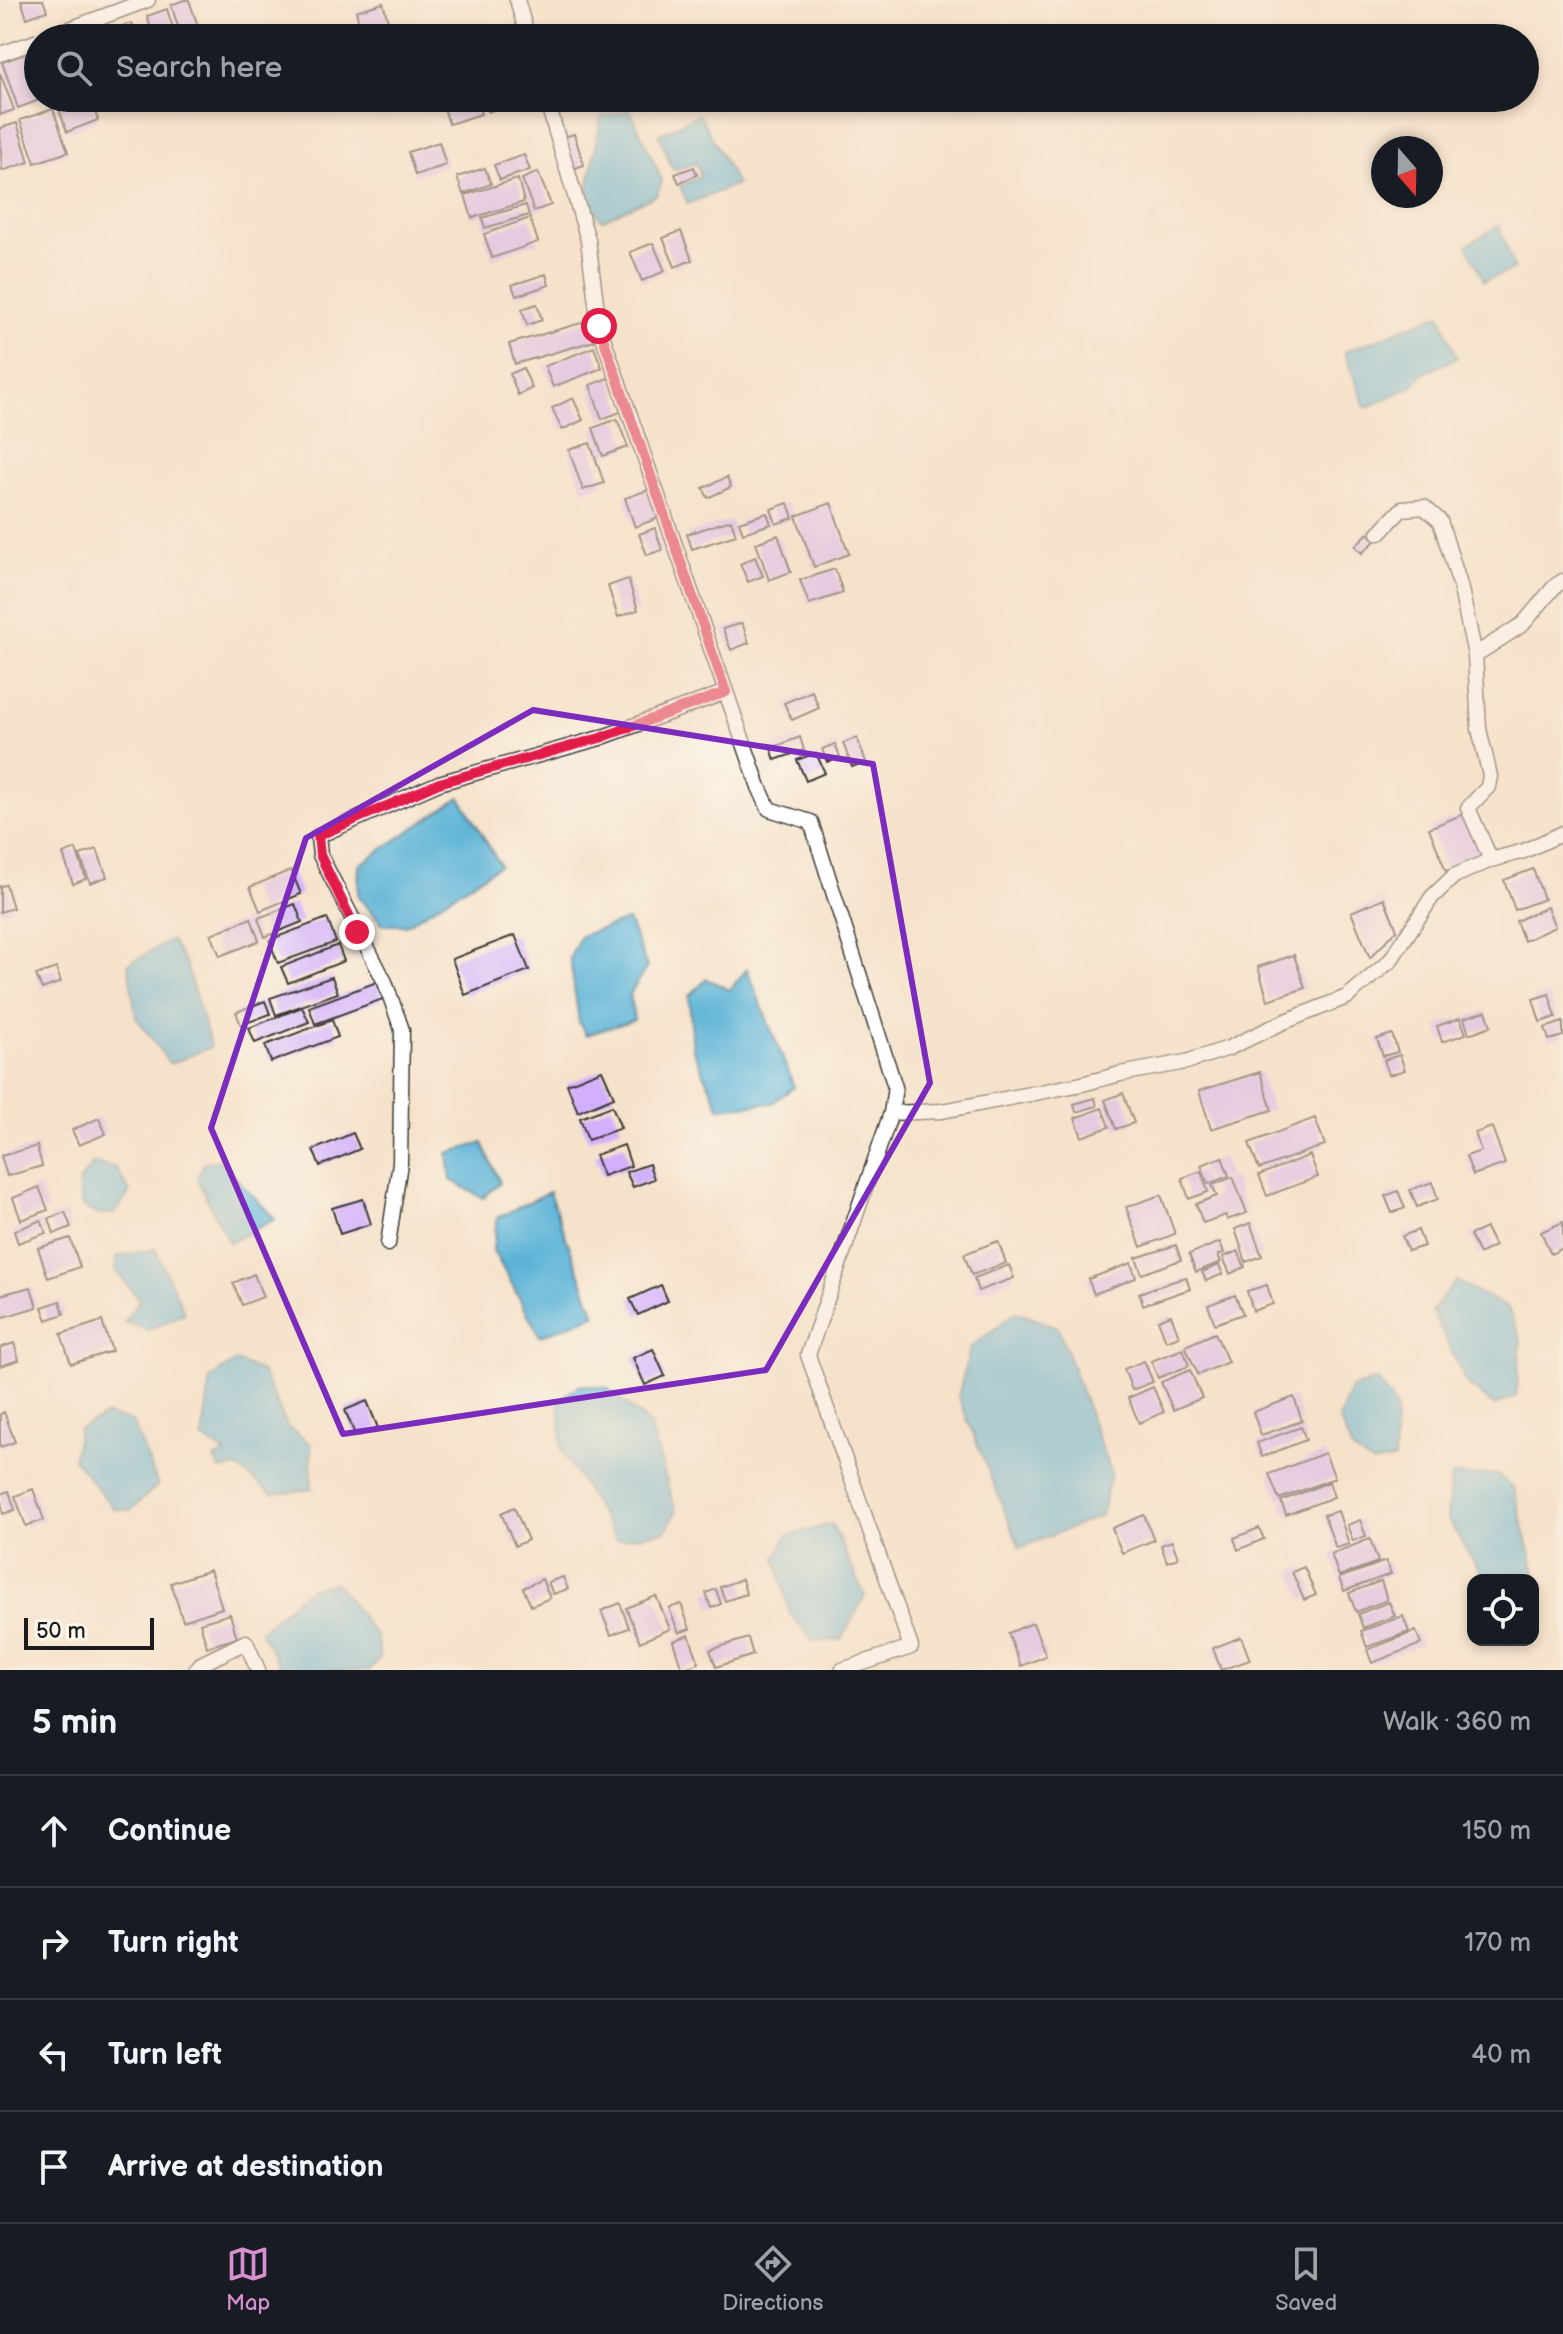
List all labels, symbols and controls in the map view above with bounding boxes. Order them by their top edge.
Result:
search box [24,24,1539,112]
icon: search [52,46,96,90]
text: Search here [116,50,282,86]
north arrow [1371,136,1443,208]
route start [581,308,617,344]
route end [339,914,375,950]
map controls [1467,1574,1539,1646]
button: locate [1467,1574,1539,1646]
scale bar [24,1614,154,1650]
text: 50 m [36,1618,86,1645]
text: 5 min [32,1702,117,1743]
text: Walk · 360 m [1383,1707,1531,1738]
icon: ahead [32,1809,76,1853]
text: Continue [108,1813,231,1849]
text: 150 m [1462,1816,1531,1847]
icon: right [32,1921,76,1965]
text: Turn right [108,1925,239,1961]
text: 170 m [1464,1928,1531,1959]
icon: left [32,2033,76,2077]
text: Turn left [108,2037,222,2073]
text: 40 m [1471,2040,1531,2071]
icon: arrive [32,2145,76,2189]
text: Arrive at destination [108,2149,384,2185]
tab: Map [226,2242,270,2317]
tab: Directions [722,2242,823,2317]
tab: Saved [1275,2242,1337,2317]

